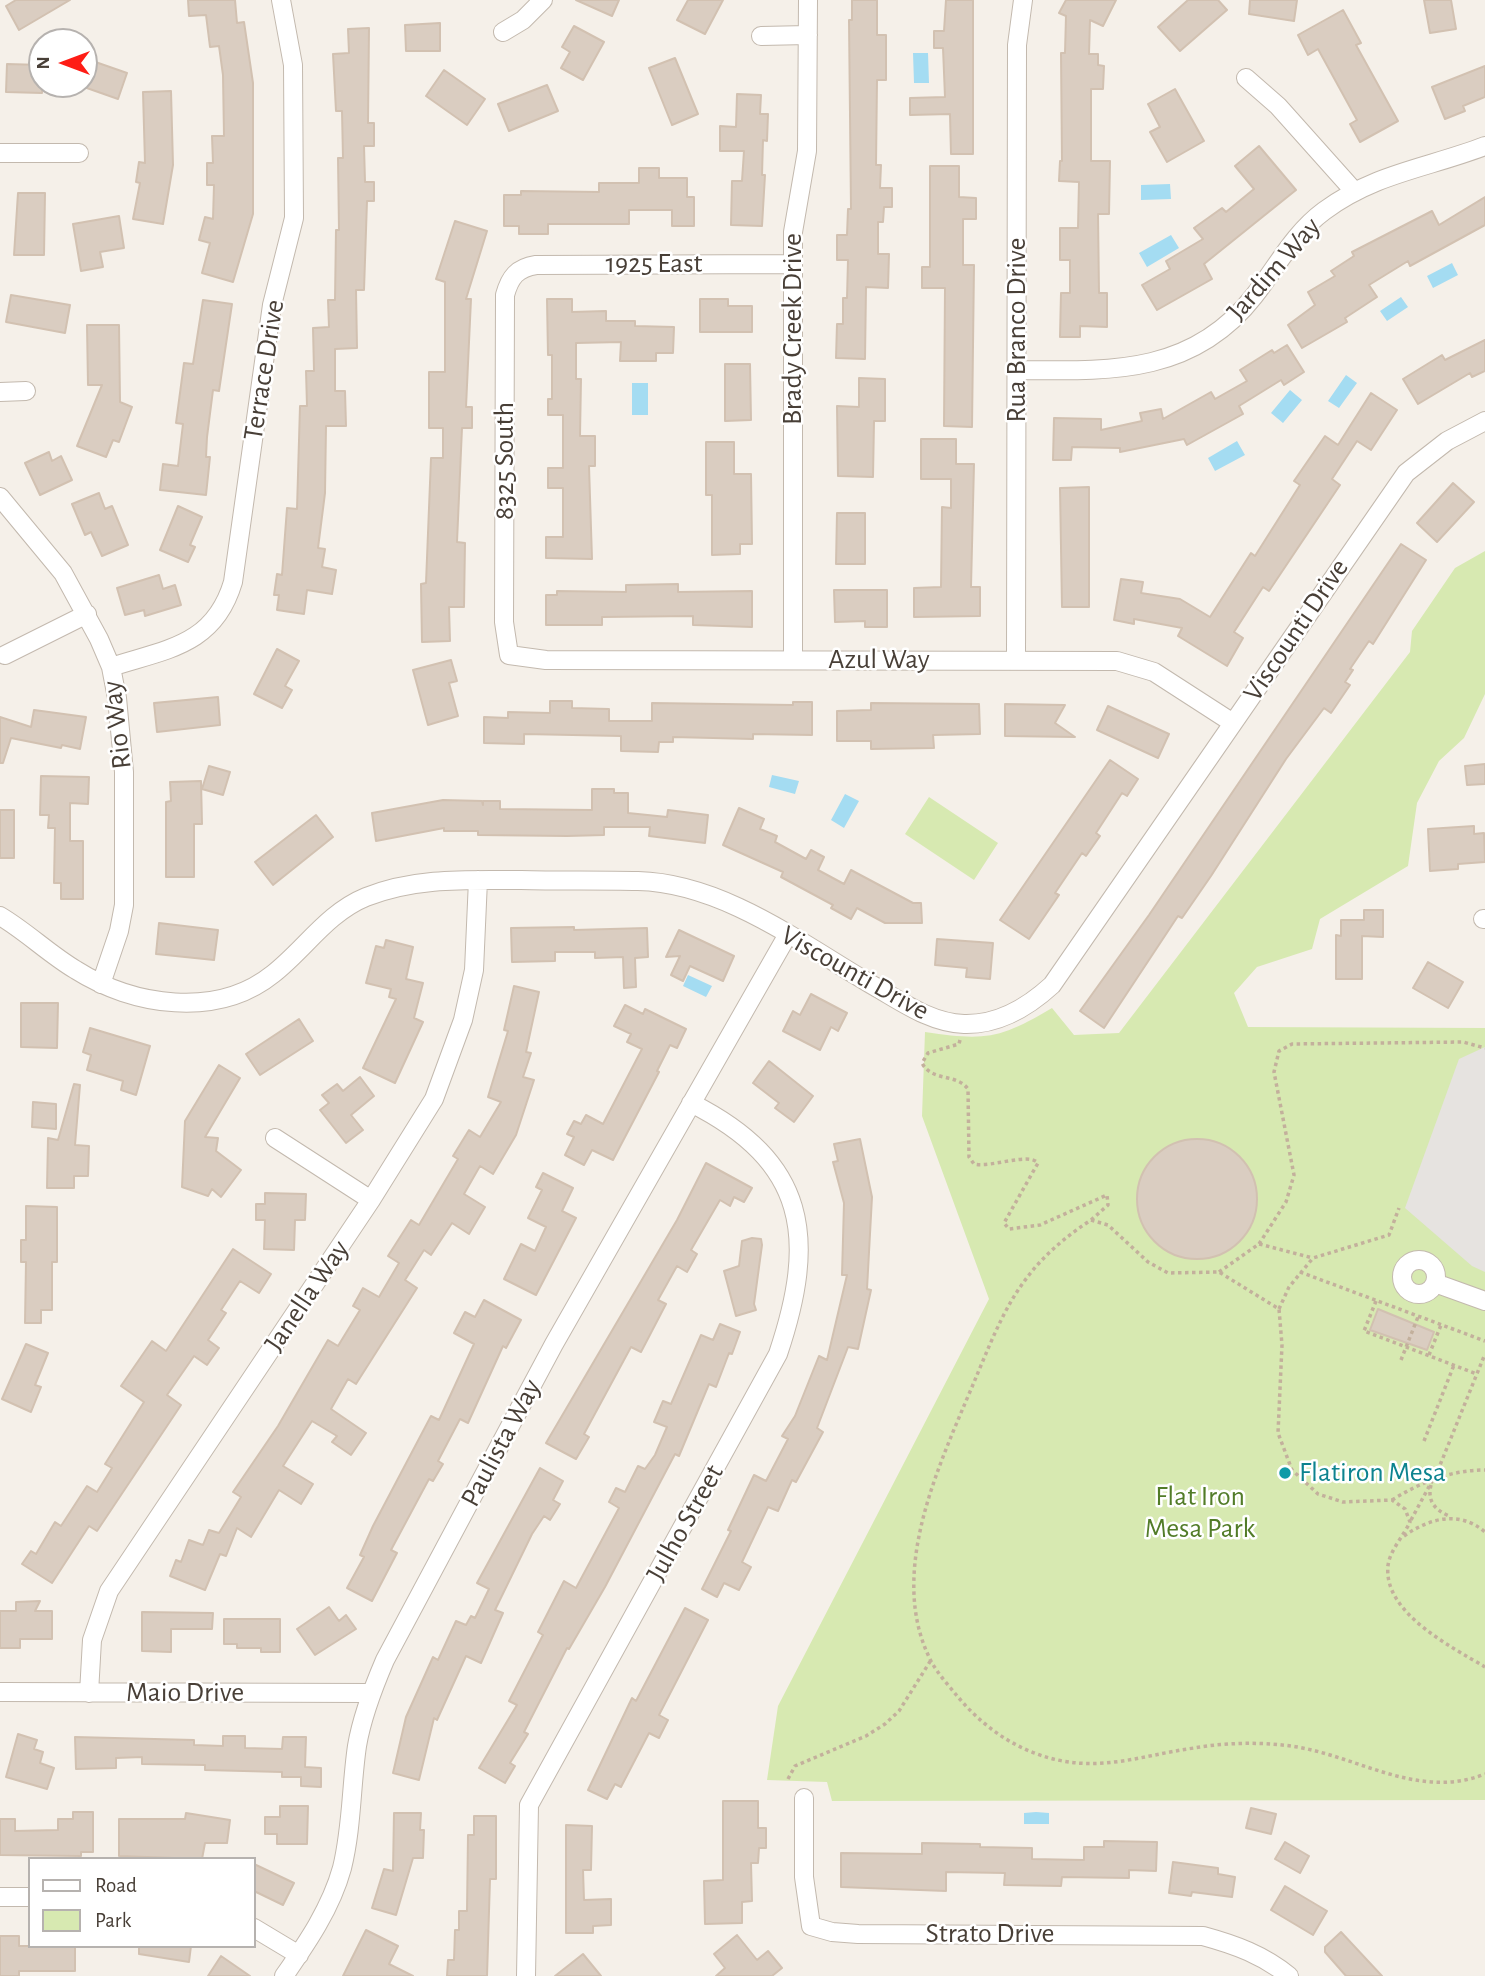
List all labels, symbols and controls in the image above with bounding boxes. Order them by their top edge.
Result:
north arrow [28,28,98,98]
text: N [34,56,53,70]
street label: Jardim Way [1220,210,1328,328]
street label: Brady Creek Drive [776,233,810,425]
street label: Rua Branco Drive [1000,238,1034,422]
street label: 1925 East [605,247,703,281]
street label: Terrace Drive [236,297,292,443]
street label: 8325 South [488,402,522,520]
street label: Viscounti Drive [1236,552,1356,708]
street label: Azul Way [828,643,930,677]
street label: Rio Way [95,679,139,771]
street label: Viscounti Drive [775,918,935,1028]
street label: Janella Way [257,1234,357,1358]
street label: Paulista Way [453,1373,549,1513]
place label: Flatiron Mesa [1299,1456,1446,1490]
street label: Julho Street [639,1459,731,1587]
marker: Flatiron Mesa [1277,1465,1293,1481]
park label: Flat Iron Mesa Park [1145,1480,1255,1546]
street label: Maio Drive [126,1676,244,1710]
legend [28,1857,256,1948]
text: Road [95,1875,137,1896]
text: Park [95,1910,131,1931]
street label: Strato Drive [926,1917,1054,1951]

